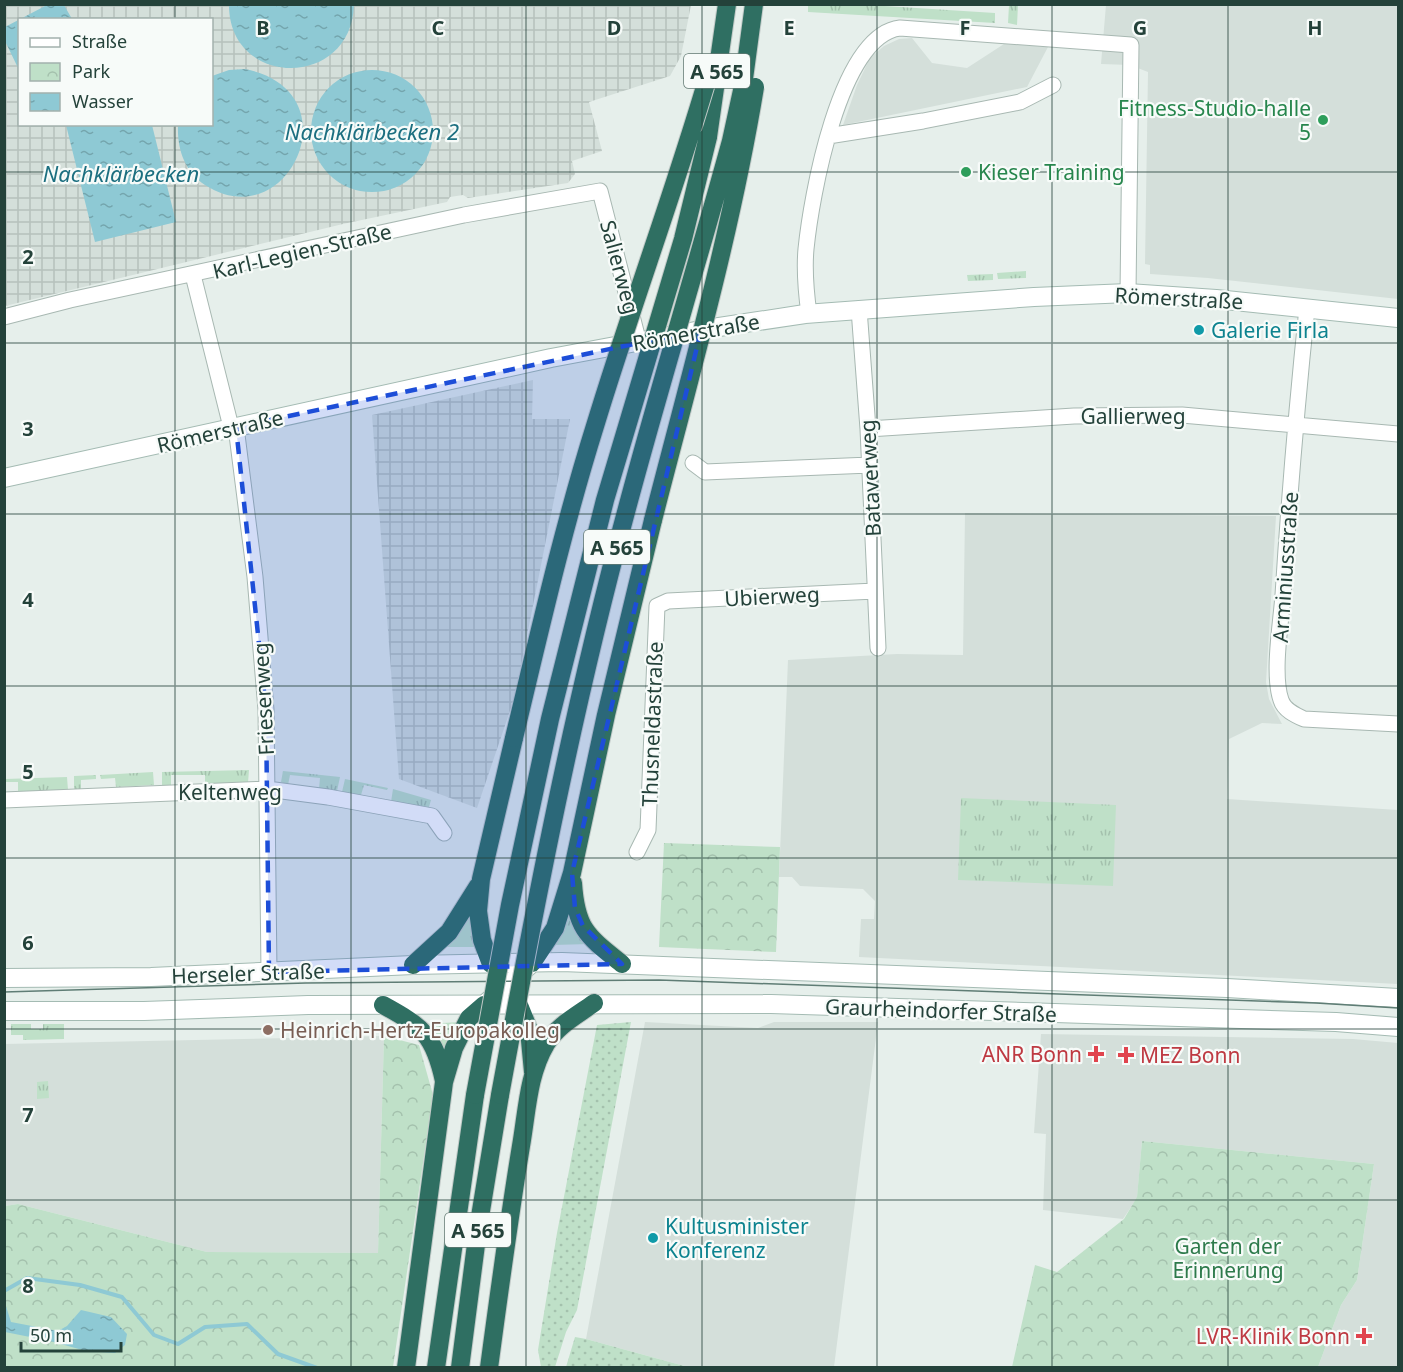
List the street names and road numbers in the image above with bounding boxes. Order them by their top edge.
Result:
road number: A 565 [684,54,750,88]
street label: Karl-Legien-Straße [210,217,394,285]
street label: Salierweg [594,217,646,317]
street label: Römerstraße [1114,281,1244,315]
street label: Römerstraße [630,307,762,357]
street label: Gallierweg [1080,402,1186,430]
street label: Römerstraße [154,403,286,459]
street label: Bataverweg [853,419,887,537]
street label: Arminiusstraße [1266,491,1304,643]
road number: A 565 [584,530,650,564]
street label: Ubierweg [724,580,820,612]
street label: Thusneldastraße [635,641,669,807]
street label: Friesenweg [246,642,280,756]
street label: Keltenweg [178,778,282,806]
street label: Herseler Straße [171,956,325,990]
street label: Graurheindorfer Straße [825,992,1057,1028]
road number: A 565 [445,1213,511,1247]

